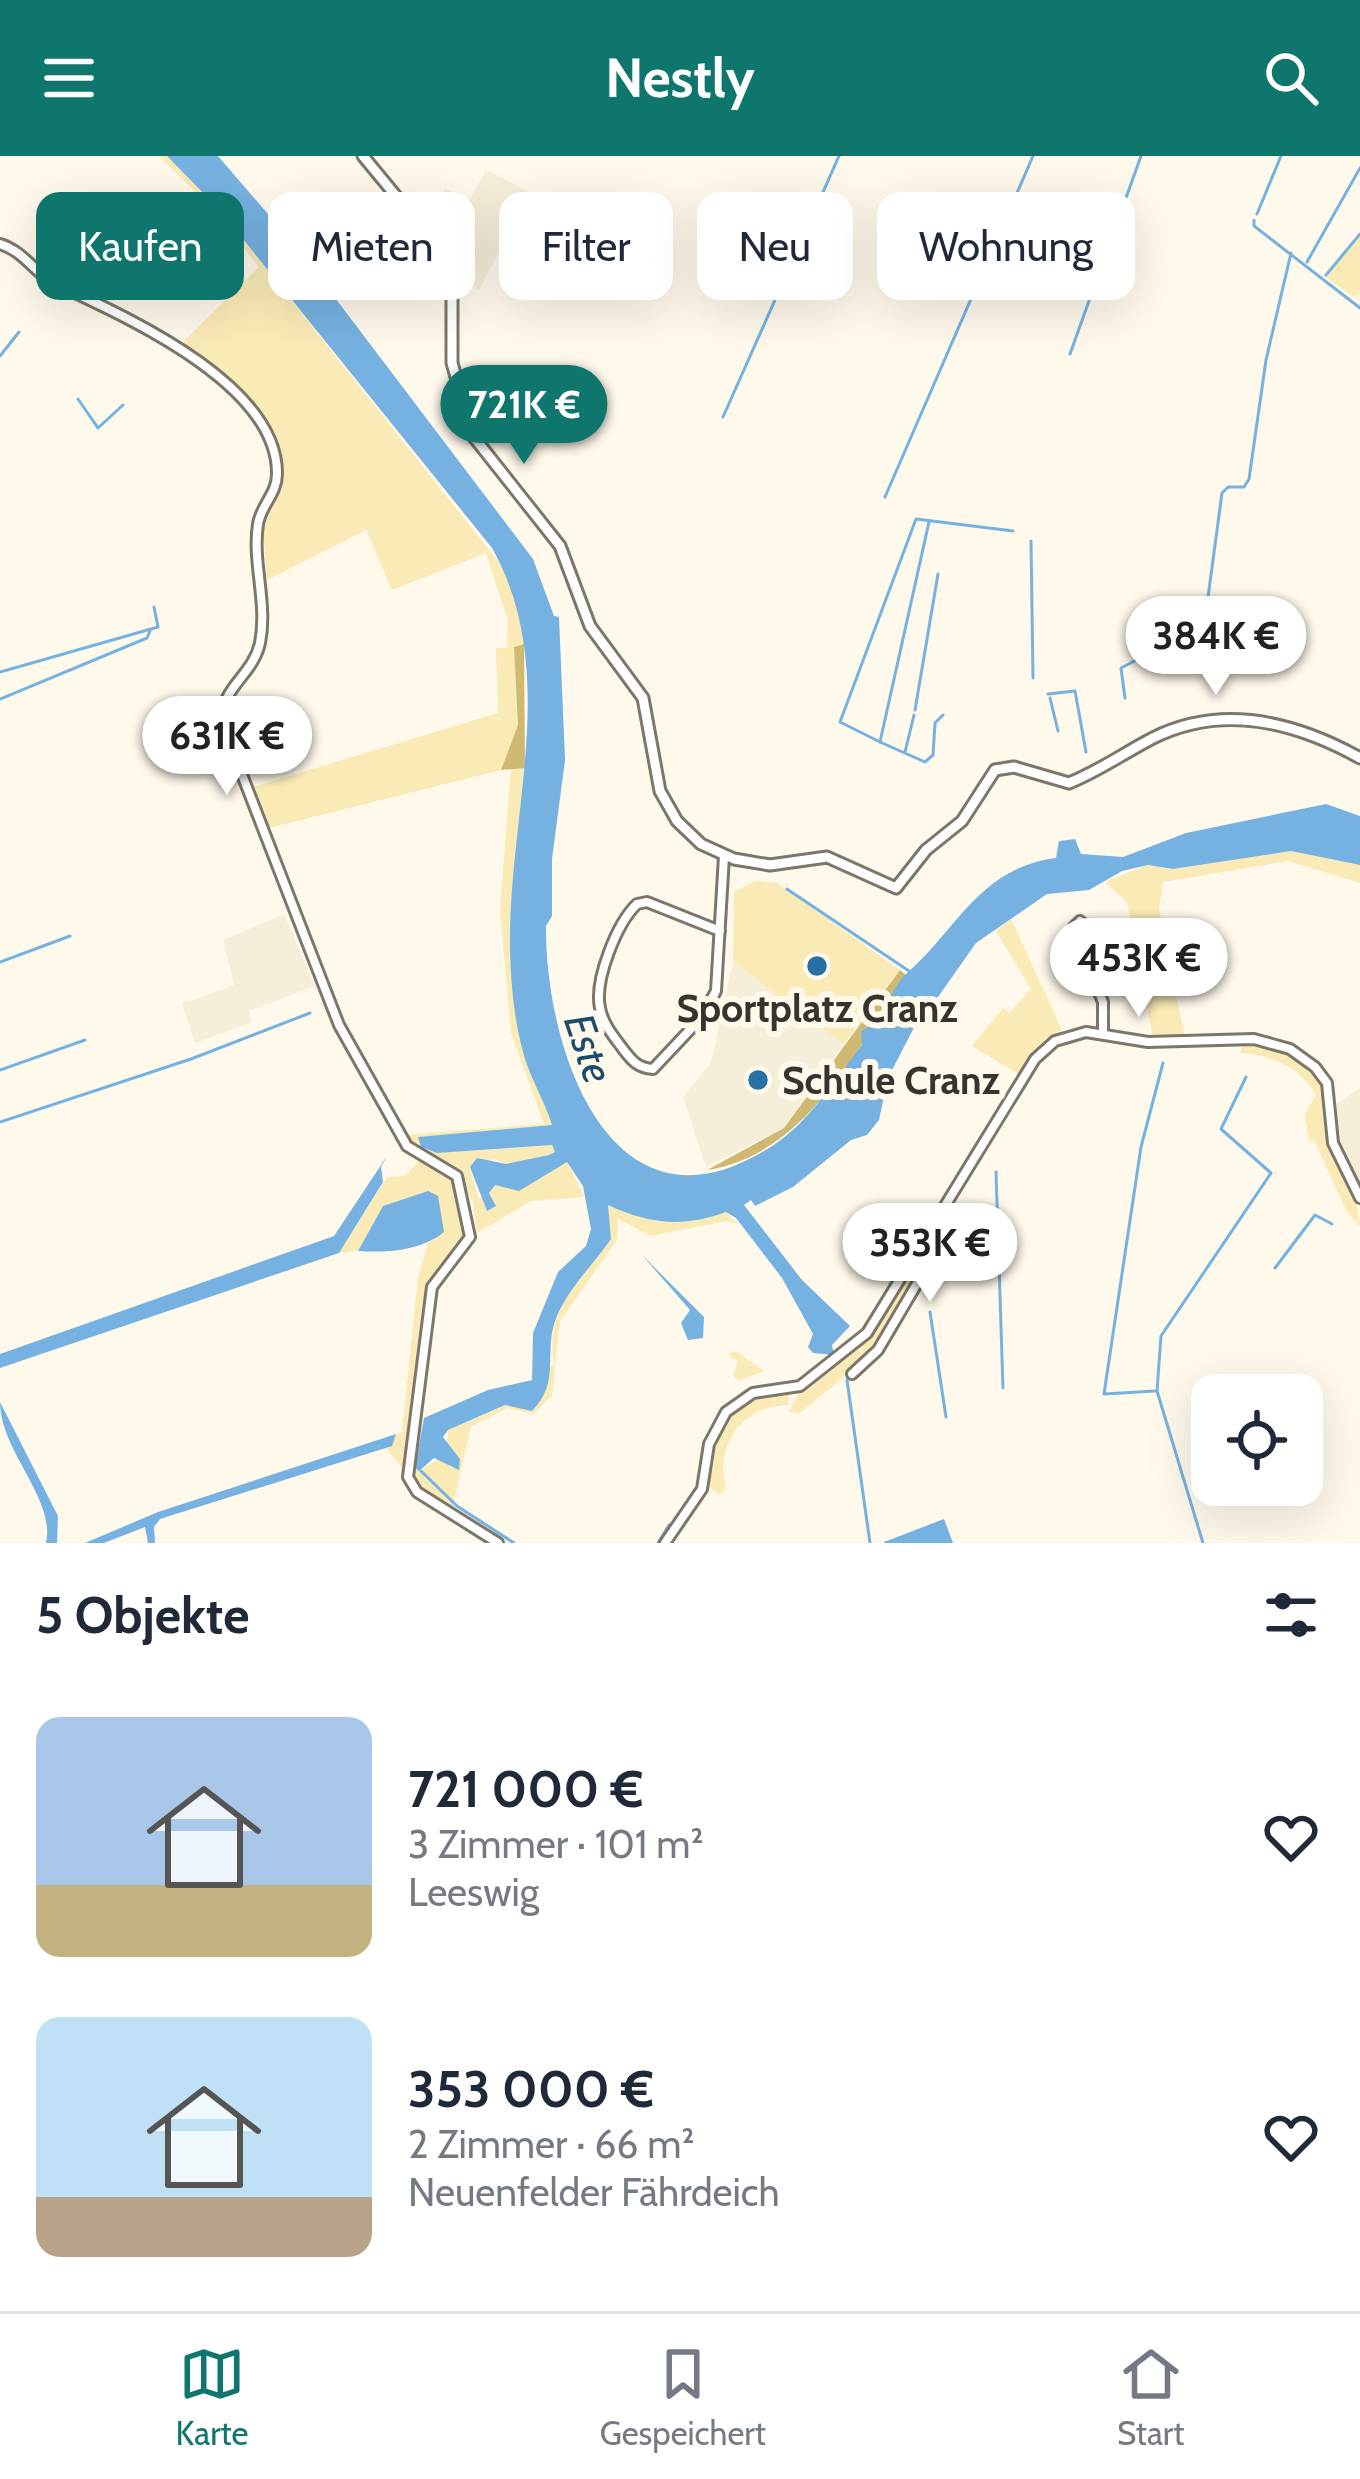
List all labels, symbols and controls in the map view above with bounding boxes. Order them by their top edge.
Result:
icon: menu [36,45,102,111]
text: Nestly [605,45,755,111]
icon: search [1258,45,1324,111]
chip: Kaufen [36,192,244,300]
chip: Mieten [268,192,475,300]
chip: Filter [499,192,673,300]
chip: Neu [697,192,853,300]
chip: Wohnung [877,192,1135,300]
pin: 721K € [426,365,622,467]
text: 721K € [467,380,581,428]
pin: 384K € [1118,596,1314,698]
text: 384K € [1152,611,1280,659]
pin: 631K € [129,696,325,798]
text: 631K € [169,711,285,759]
pin: 453K € [1041,918,1237,1020]
text: 453K € [1077,933,1201,981]
marker: Sportplatz Cranz [804,953,830,979]
place label: Sportplatz Cranz [676,984,958,1032]
water label: Este [553,1006,625,1090]
place label: Schule Cranz [782,1056,1000,1104]
marker: Schule Cranz [745,1067,771,1093]
pin: 353K € [832,1203,1028,1305]
text: 353K € [869,1218,991,1266]
map controls [1191,1374,1323,1506]
button: locate [1191,1374,1323,1506]
icon: filters [1258,1582,1324,1648]
text: 5 Objekte [36,1584,249,1646]
text: 721 000 € [408,1758,643,1820]
icon: home [132,1765,276,1909]
icon: heart [1258,1804,1324,1870]
text: 3 Zimmer · 101 m² [408,1820,703,1868]
text: Leeswig [408,1868,539,1916]
text: 353 000 € [408,2058,654,2120]
icon: home [132,2065,276,2209]
icon: heart [1258,2104,1324,2170]
text: 2 Zimmer · 66 m² [408,2120,694,2168]
text: Neuenfelder Fährdeich [408,2168,780,2216]
tab: Karte [176,2341,248,2453]
tab: Gespeichert [600,2341,766,2453]
tab: Start [1117,2341,1184,2453]

